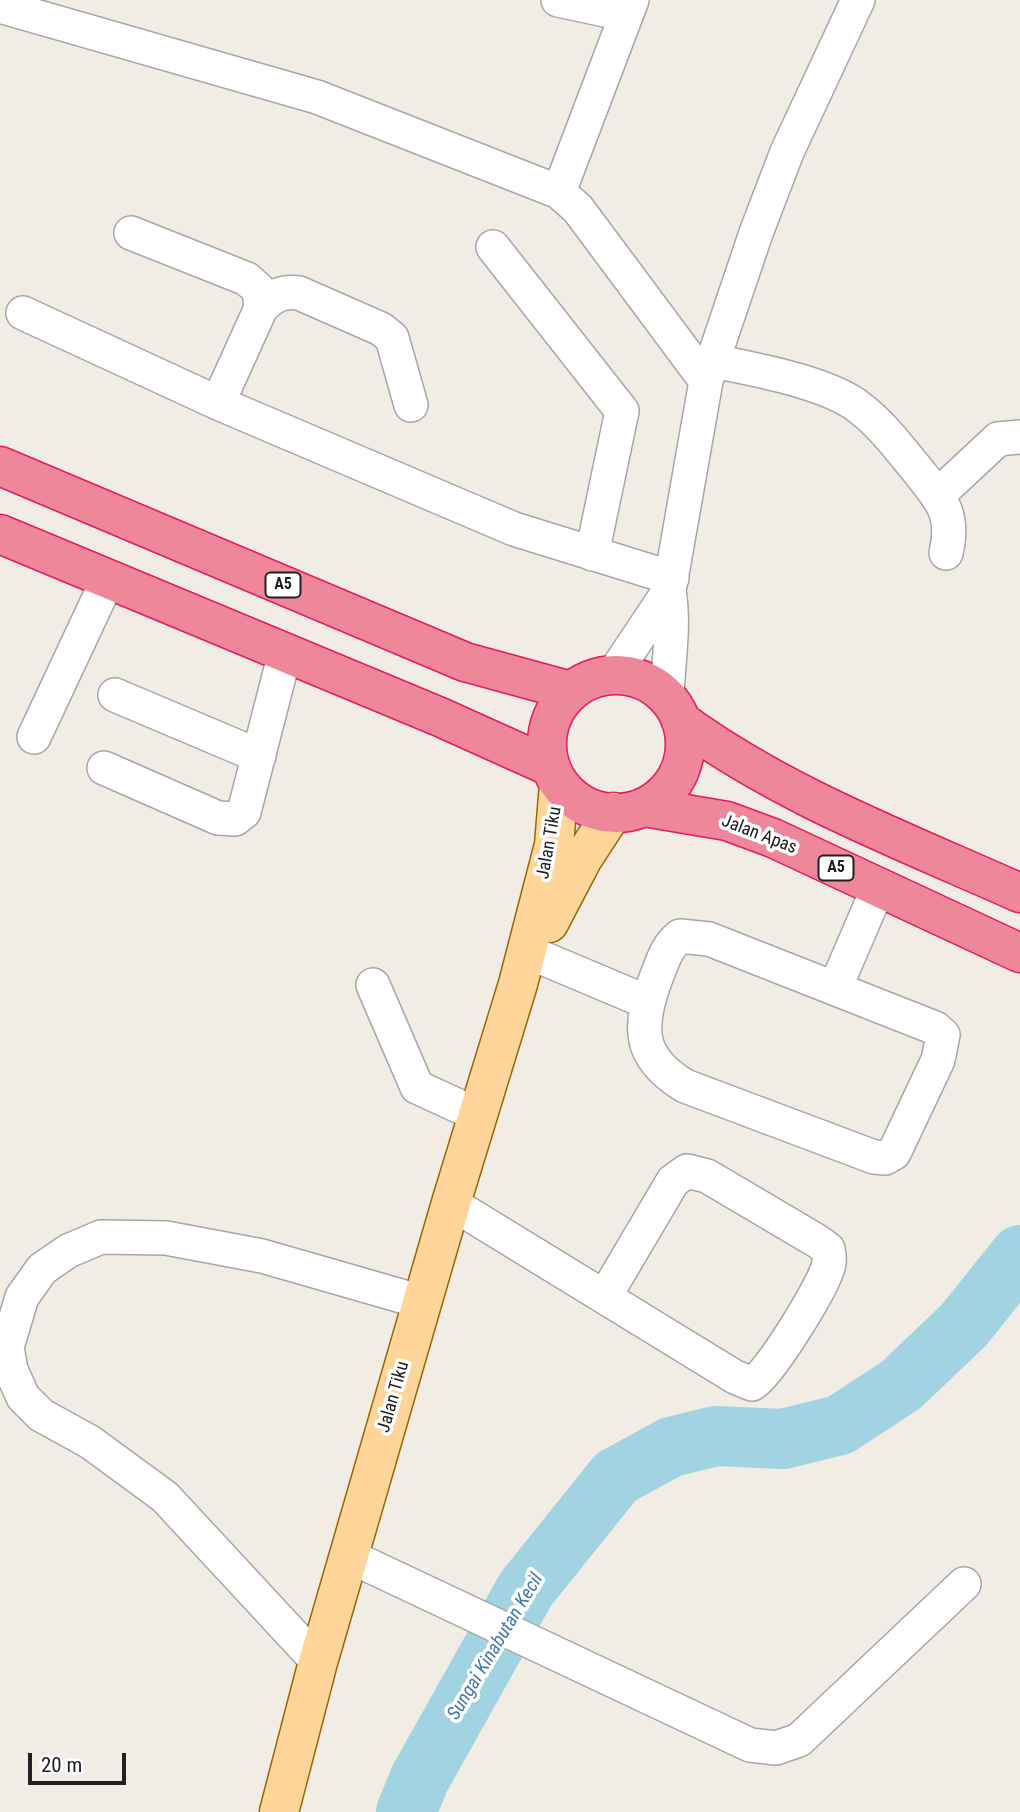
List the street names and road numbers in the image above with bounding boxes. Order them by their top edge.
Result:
road number: A5 [266,572,300,598]
street label: Jalan Tiku [533,805,567,881]
street label: Jalan Apas [718,811,800,859]
road number: A5 [818,856,854,880]
street label: Jalan Tiku [374,1359,414,1435]

